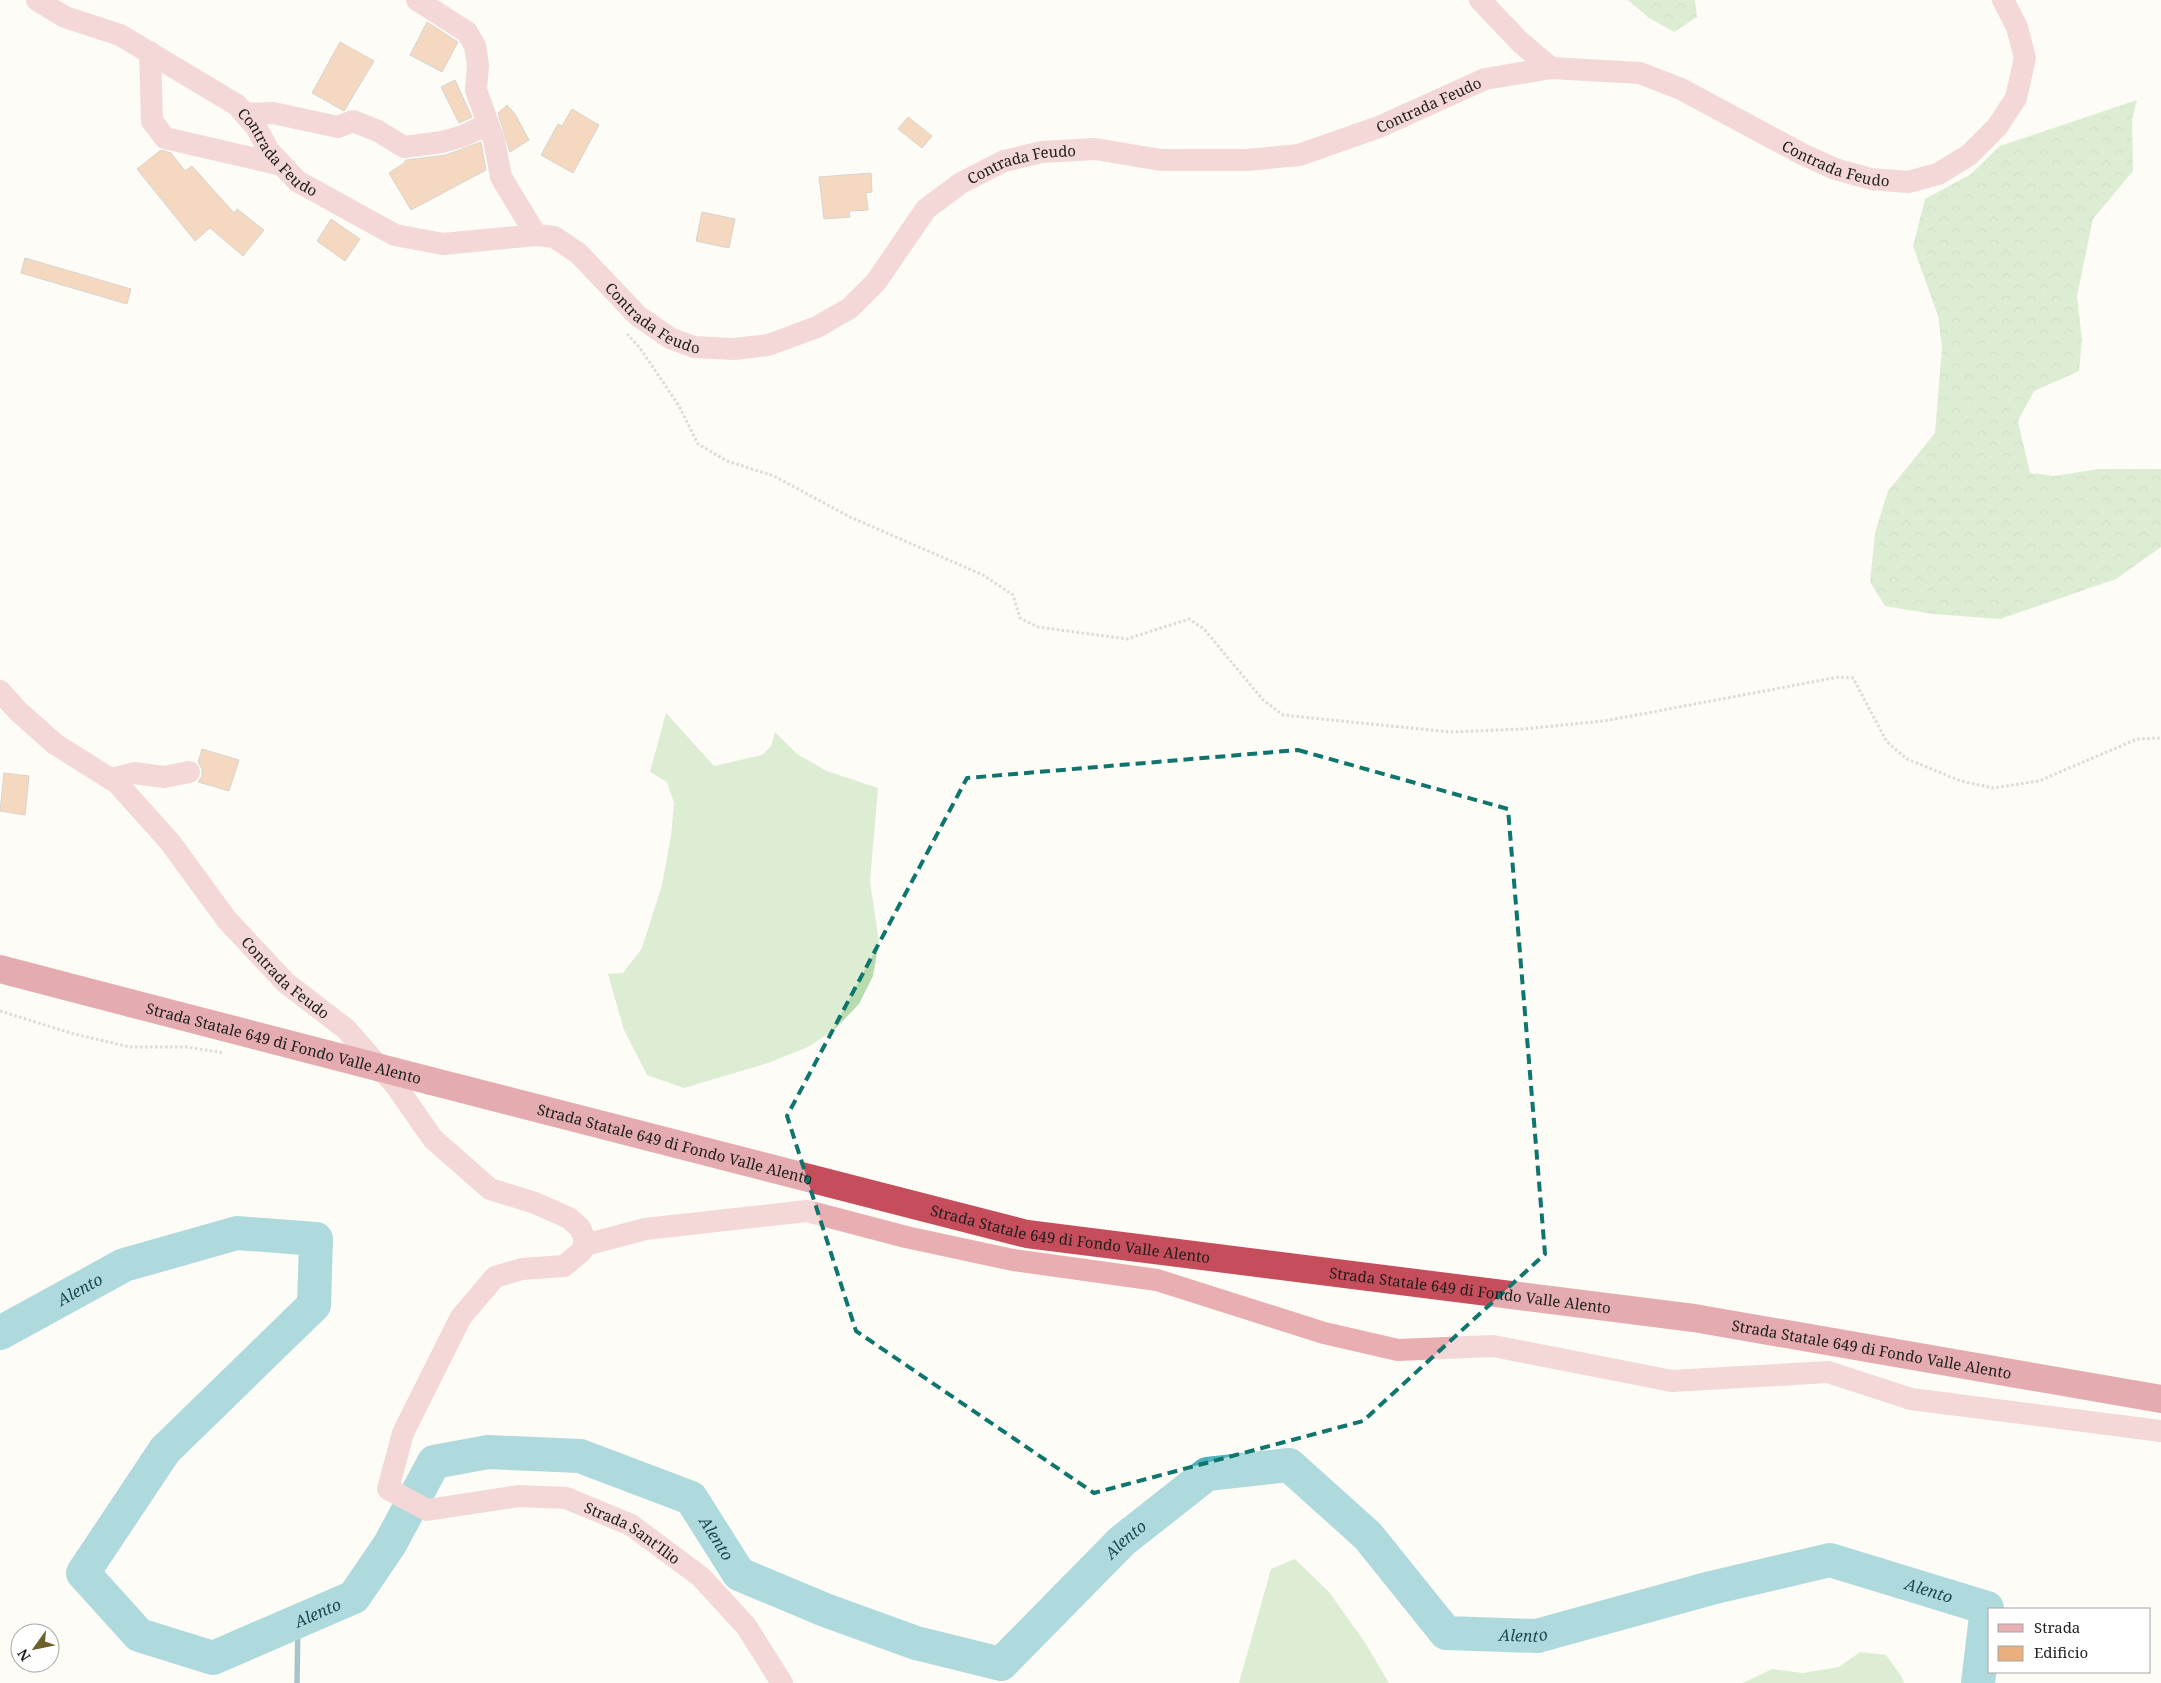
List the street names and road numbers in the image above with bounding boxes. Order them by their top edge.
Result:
street label: Contrada Feudo [1373,72,1484,137]
street label: Contrada Feudo [234,103,321,201]
street label: Contrada Feudo [1779,135,1890,190]
street label: Contrada Feudo [964,140,1076,188]
street label: Contrada Feudo [601,278,700,357]
street label: Contrada Feudo [237,932,334,1023]
street label: Strada Statale 649 di Fondo Valle Alento [144,998,424,1088]
street label: Strada Statale 649 di Fondo Valle Alento [535,1099,815,1189]
street label: Strada Statale 649 di Fondo Valle Alento [928,1200,1211,1267]
street label: Strada Statale 649 di Fondo Valle Alento [1328,1262,1612,1317]
street label: Strada Statale 649 di Fondo Valle Alento [1730,1315,2013,1383]
street label: Strada Sant'Ilio [582,1497,685,1568]

